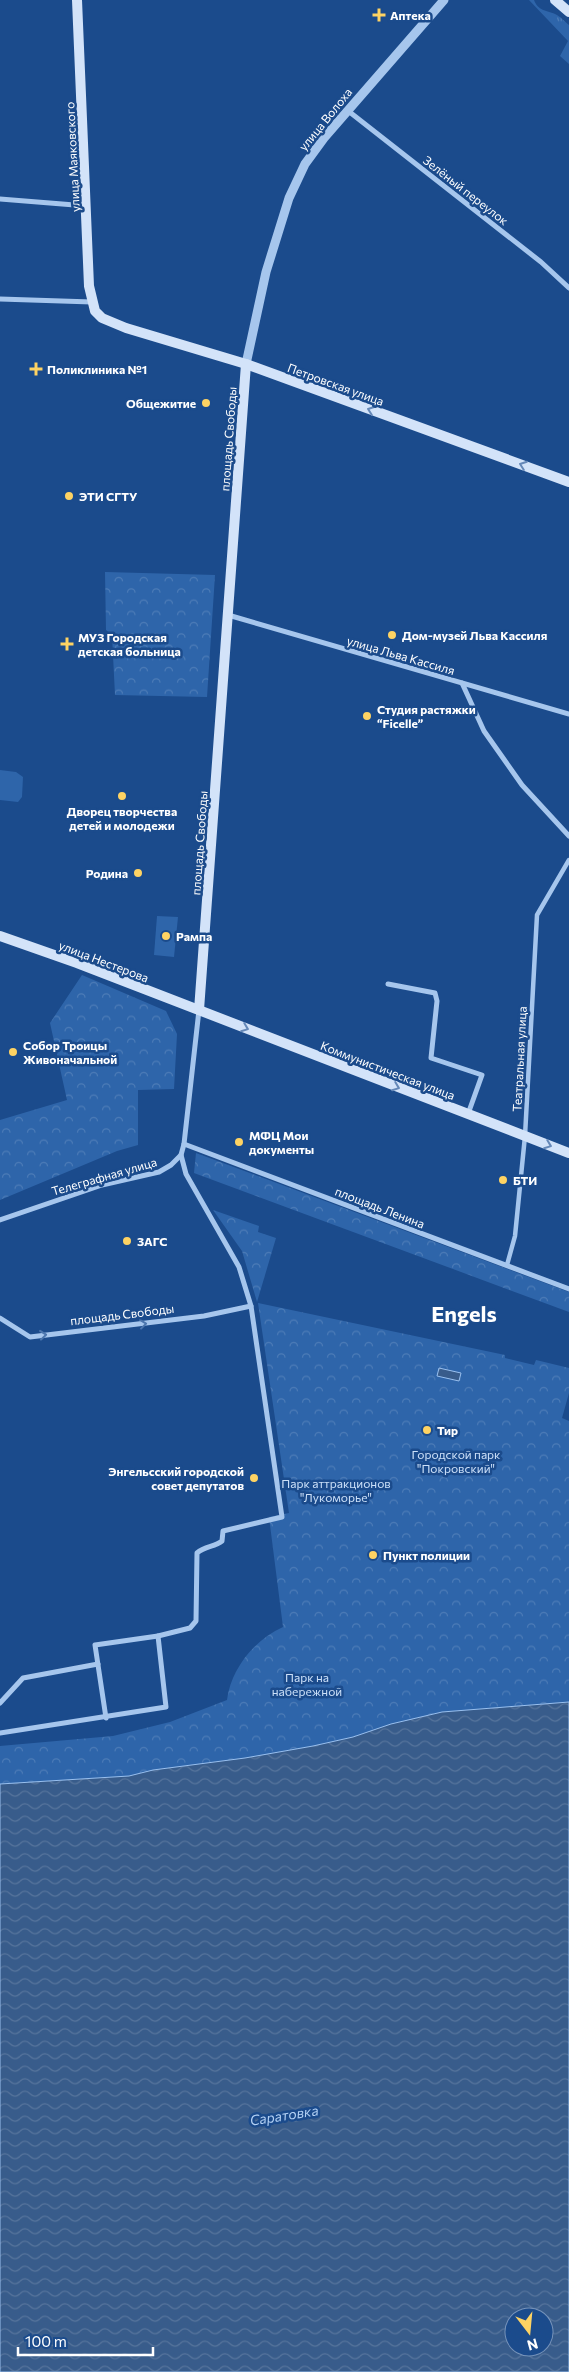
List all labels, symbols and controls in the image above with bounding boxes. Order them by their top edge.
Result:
marker: Аптека [372,8,386,22]
place label: Аптека [390,8,431,22]
street label: улица Волоха [296,85,354,153]
street label: улица Маяковского [62,102,82,212]
street label: Зелёный переулок [421,153,512,228]
street label: Петровская улица [286,360,386,408]
marker: Поликлиника №1 [29,362,43,376]
place label: Поликлиника №1 [47,362,147,376]
street label: площадь Свободы [217,386,239,492]
place label: Общежитие [126,396,196,410]
marker: Общежитие [200,397,212,409]
one-way arrow [367,406,375,416]
one-way arrow [519,461,528,471]
place label: ЭТИ СГТУ [79,489,138,503]
marker: ЭТИ СГТУ [63,490,75,502]
place label: Дом-музей Льва Кассиля [402,628,547,642]
marker: Дом-музей Льва Кассиля [386,629,398,641]
place label: МУЗ Городская детская больница [78,630,181,658]
street label: улица Льва Кассиля [346,633,456,677]
marker: МУЗ Городская детская больница [60,637,74,651]
place label: Студия растяжки “Ficelle” [377,702,476,730]
marker: Студия растяжки “Ficelle” [361,710,373,722]
marker: Дворец творчества детей и молодежи [116,790,128,802]
street label: площадь Свободы [188,790,210,896]
place label: Дворец творчества детей и молодежи [67,804,177,832]
place label: Родина [86,866,128,880]
marker: Родина [132,867,144,879]
place label: Рампа [176,929,212,943]
marker: Рампа [160,930,172,942]
street label: улица Нестерова [57,937,151,985]
street label: Театральная улица [509,1006,529,1112]
one-way arrow [240,1022,248,1032]
place label: Собор Троицы Живоначальной [23,1038,117,1066]
street label: Коммунистическая улица [319,1038,457,1102]
marker: Собор Троицы Живоначальной [7,1046,19,1058]
one-way arrow [391,1080,400,1091]
place label: МФЦ Мои документы [249,1128,314,1156]
marker: МФЦ Мои документы [233,1136,245,1148]
one-way arrow [543,1139,552,1149]
street label: Телеграфная улица [50,1154,158,1198]
place label: БТИ [513,1173,537,1187]
marker: БТИ [497,1174,509,1186]
street label: площадь Ленина [333,1183,427,1231]
place label: ЗАГС [137,1234,168,1248]
marker: ЗАГС [121,1235,133,1247]
district label: Engels [431,1300,497,1327]
street label: площадь Свободы [69,1301,175,1327]
one-way arrow [139,1319,147,1330]
one-way arrow [40,1330,48,1341]
place label: Тир [437,1423,458,1437]
marker: Тир [421,1424,433,1436]
park label: Городской парк "Покровский" [411,1447,501,1475]
place label: Энгельсский городской совет депутатов [108,1464,244,1492]
marker: Энгельсский городской совет депутатов [248,1472,260,1484]
park label: Парк аттракционов "Лукоморье" [281,1476,391,1504]
place label: Пункт полиции [383,1548,470,1562]
marker: Пункт полиции [367,1549,379,1561]
park label: Парк на набережной [272,1670,342,1698]
water label: Саратовка [248,2101,320,2129]
north arrow [504,2307,554,2357]
scale bar [18,2324,152,2356]
text: 100 m [25,2332,67,2350]
text: N [525,2335,540,2355]

